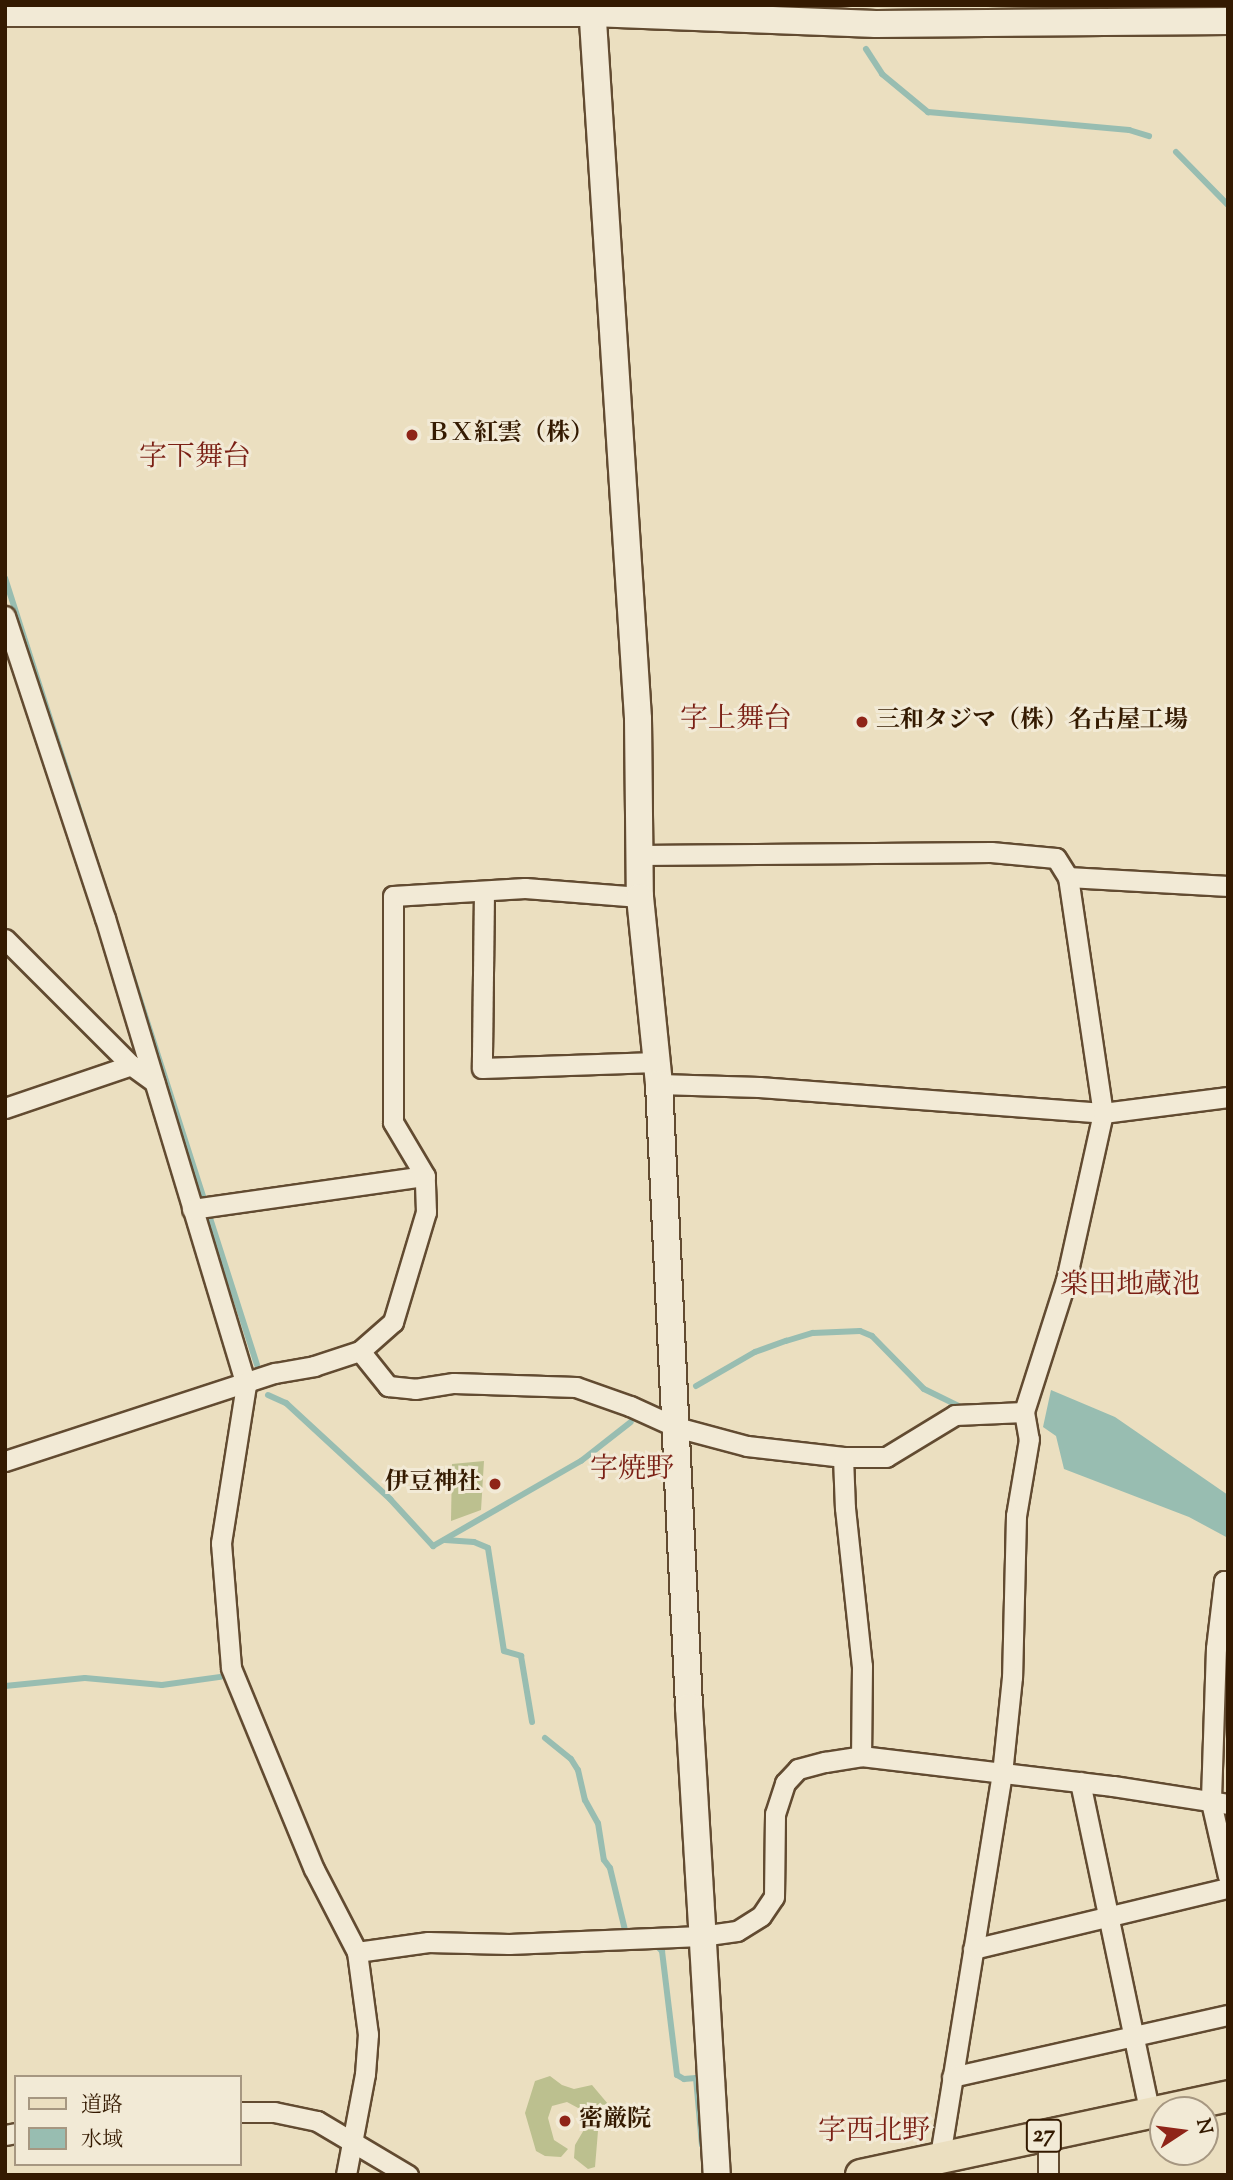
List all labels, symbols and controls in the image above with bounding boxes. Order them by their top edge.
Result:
place label: ＢＸ紅雲（株） [426,421,594,449]
marker: ＢＸ紅雲（株） [404,427,420,443]
district label: 字下舞台 [139,441,251,475]
district label: 字上舞台 [680,703,792,737]
place label: 三和タジマ（株）名古屋工場 [876,708,1188,736]
marker: 三和タジマ（株）名古屋工場 [854,714,870,730]
district label: 楽田地蔵池 [1060,1269,1200,1303]
district label: 字焼野 [590,1453,674,1487]
place label: 伊豆神社 [385,1470,481,1498]
marker: 伊豆神社 [487,1476,503,1492]
legend [14,2075,242,2166]
text: 道路 [81,2091,123,2121]
north arrow [1149,2096,1219,2166]
place label: 密厳院 [579,2107,651,2135]
marker: 密厳院 [557,2113,573,2129]
district label: 字西北野 [818,2115,930,2149]
road number: 27 [1025,2116,1063,2156]
text: N [1188,2116,1218,2137]
text: 水域 [81,2126,123,2156]

